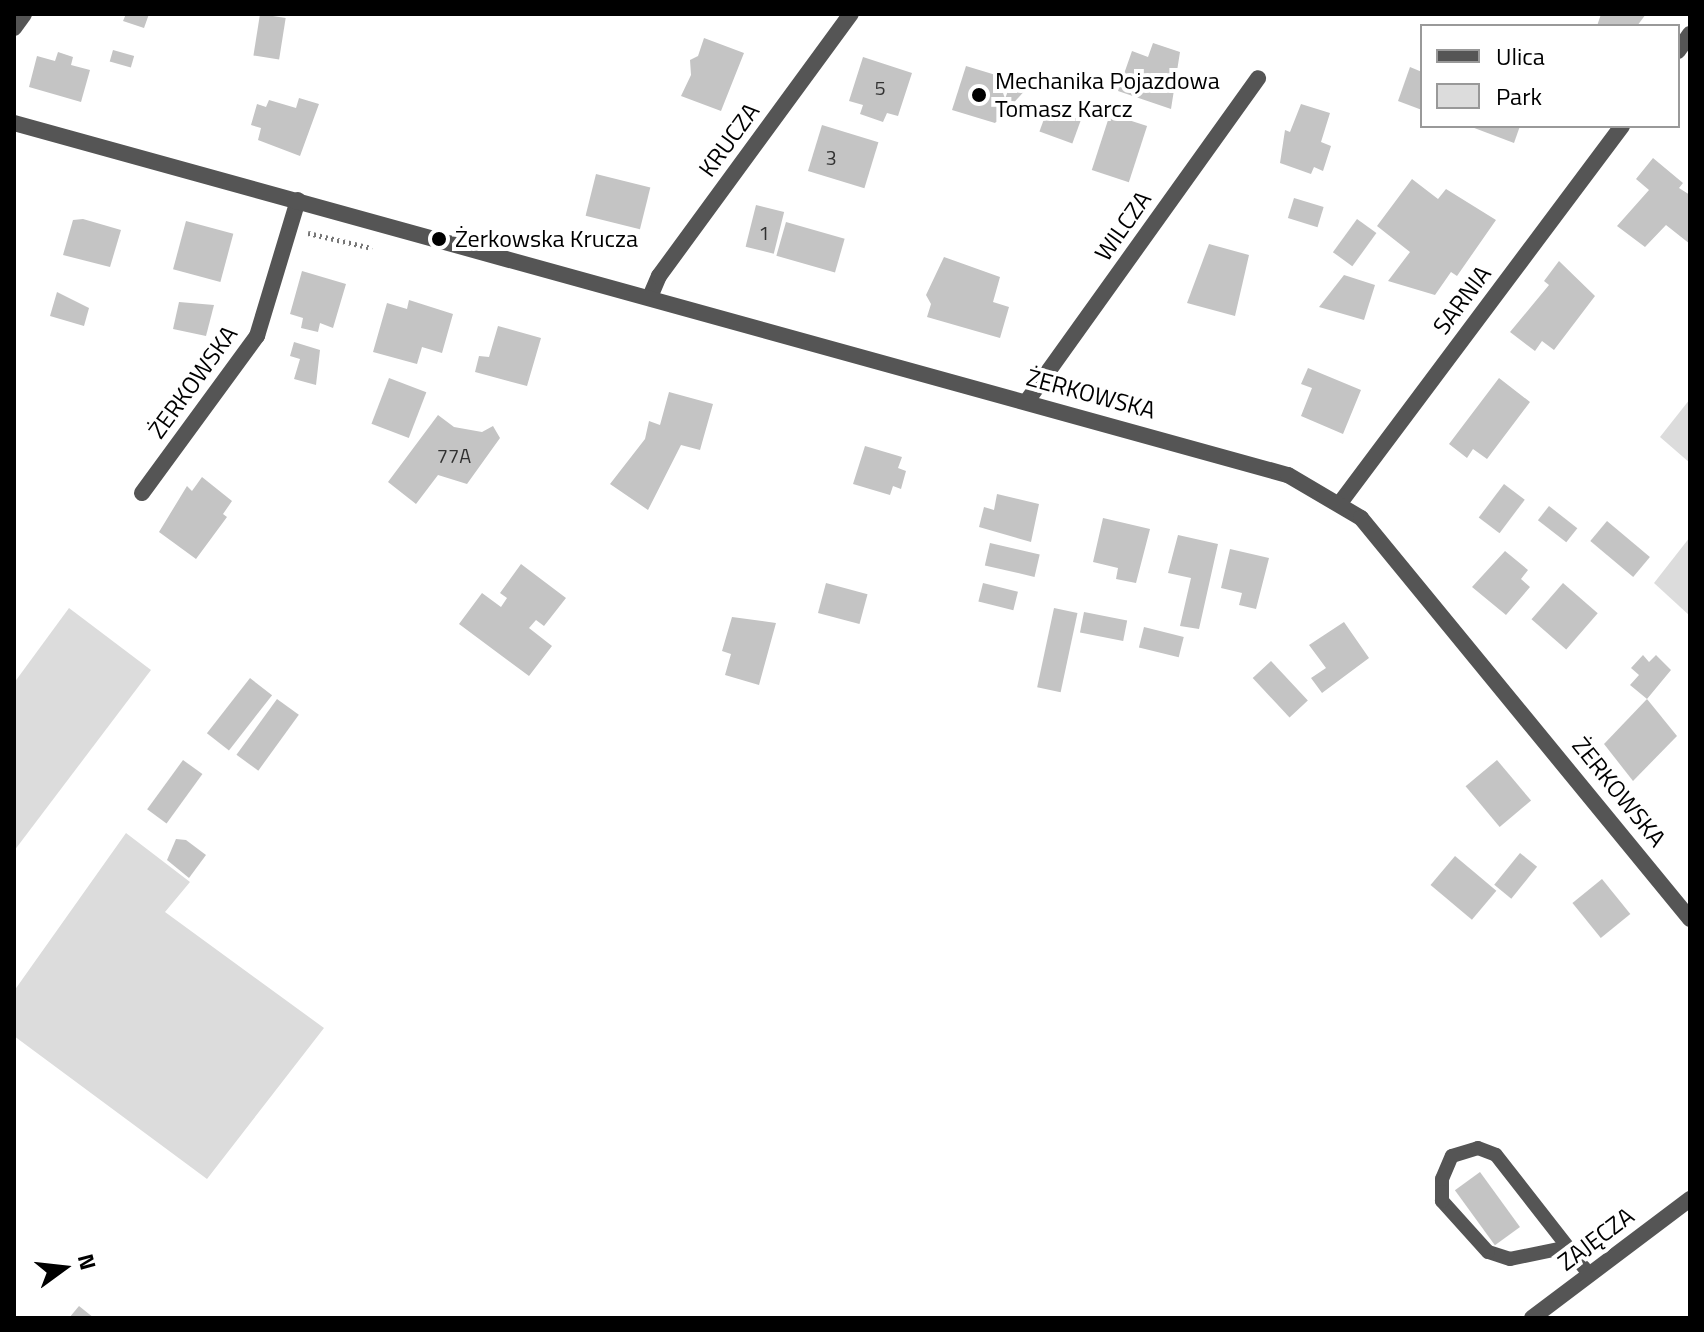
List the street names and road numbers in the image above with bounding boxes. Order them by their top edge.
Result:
street label: KRUCZA [693,98,765,182]
street label: WILCZA [1089,186,1157,266]
street label: SARNIA [1427,260,1497,340]
street label: ŻERKOWSKA [143,320,243,444]
street label: ŻERKOWSKA [1023,363,1159,425]
street label: ŻERKOWSKA [1566,732,1672,852]
street label: ZAJĘCZA [1552,1201,1640,1277]

